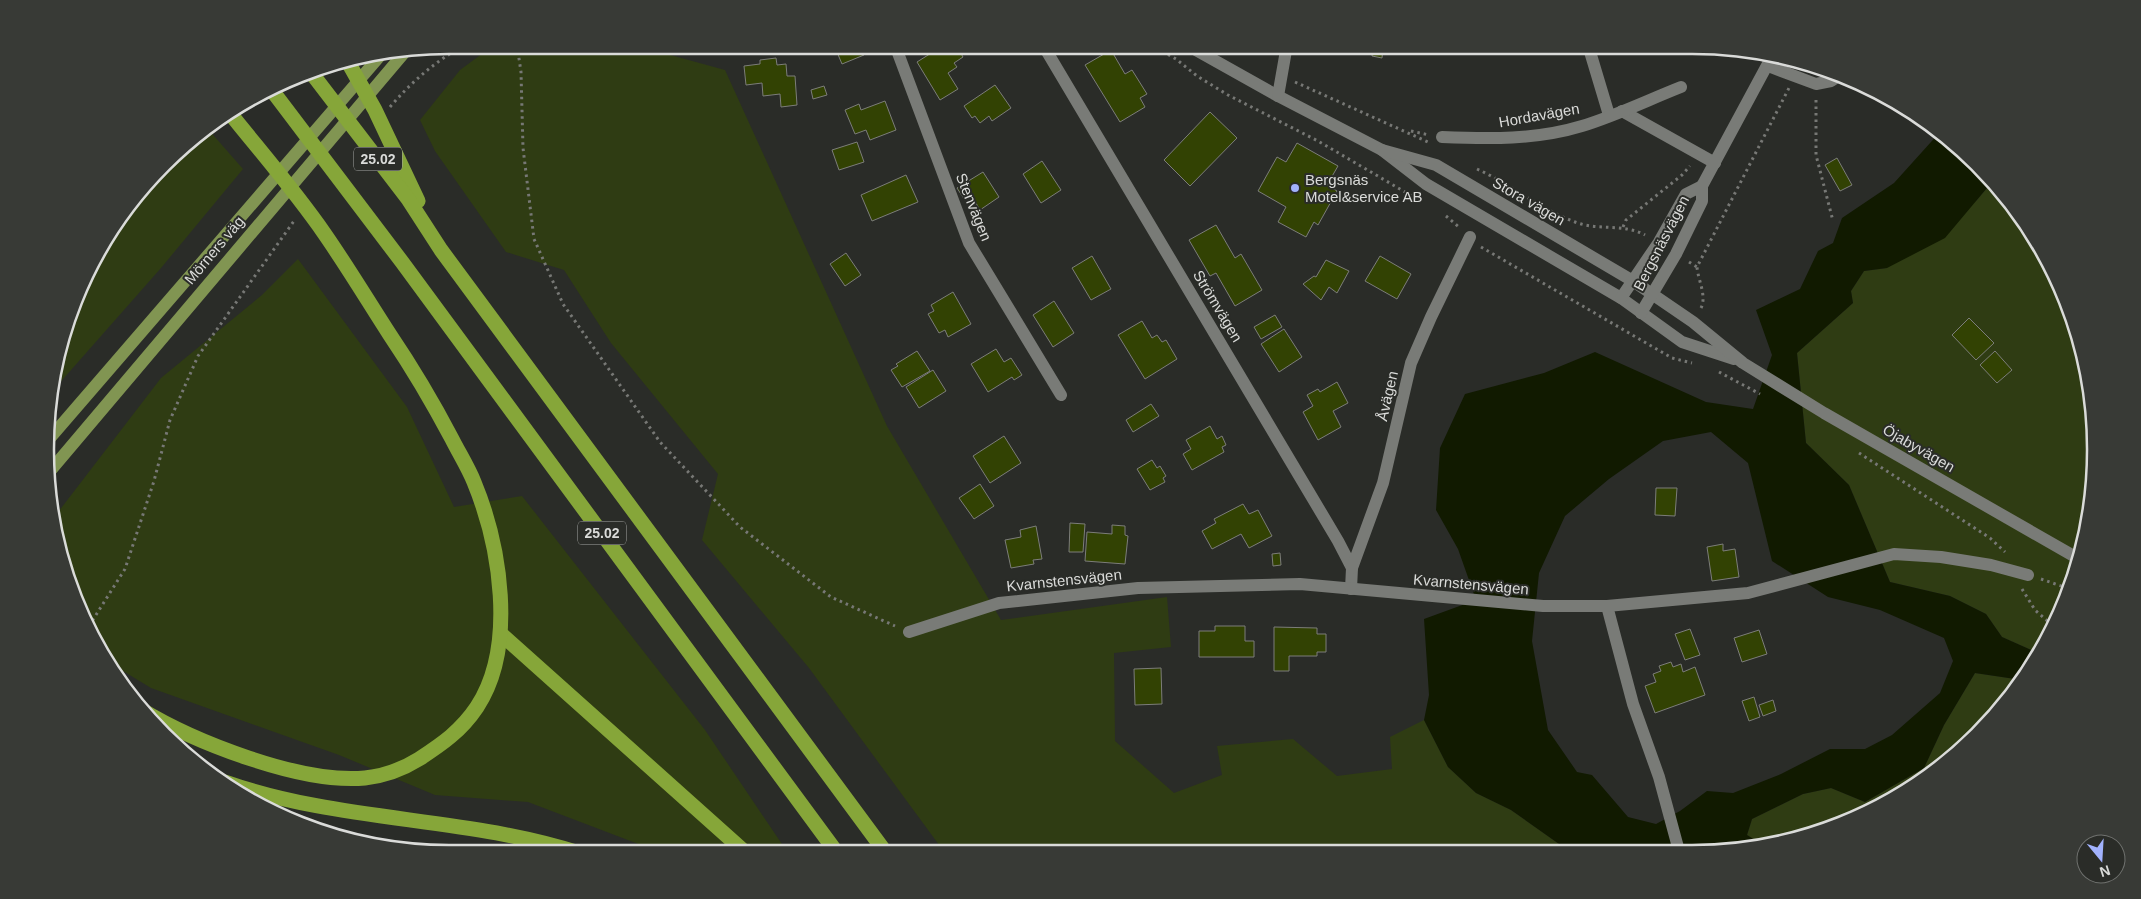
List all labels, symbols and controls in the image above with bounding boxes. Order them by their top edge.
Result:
street label: Hordavägen [1497,100,1581,130]
road number: 25.02 [354,148,402,170]
street label: Stenvägen [953,171,995,243]
place label: Bergsnäs Motel&service AB [1305,171,1423,205]
street label: Stora vägen [1490,173,1568,229]
marker: Bergsnäs Motel&service AB [1289,182,1301,194]
street label: Bergsnäsvägen [1630,193,1692,293]
street label: Mörners väg [181,213,247,287]
street label: Strömvägen [1190,267,1246,345]
street label: Åvägen [1373,369,1401,423]
street label: Öjabyvägen [1880,421,1958,475]
road number: 25.02 [578,522,626,544]
street label: Kvarnstensvägen [1005,565,1123,595]
street label: Kvarnstensvägen [1413,570,1529,598]
north arrow [2076,834,2126,884]
text: N [2098,862,2112,881]

